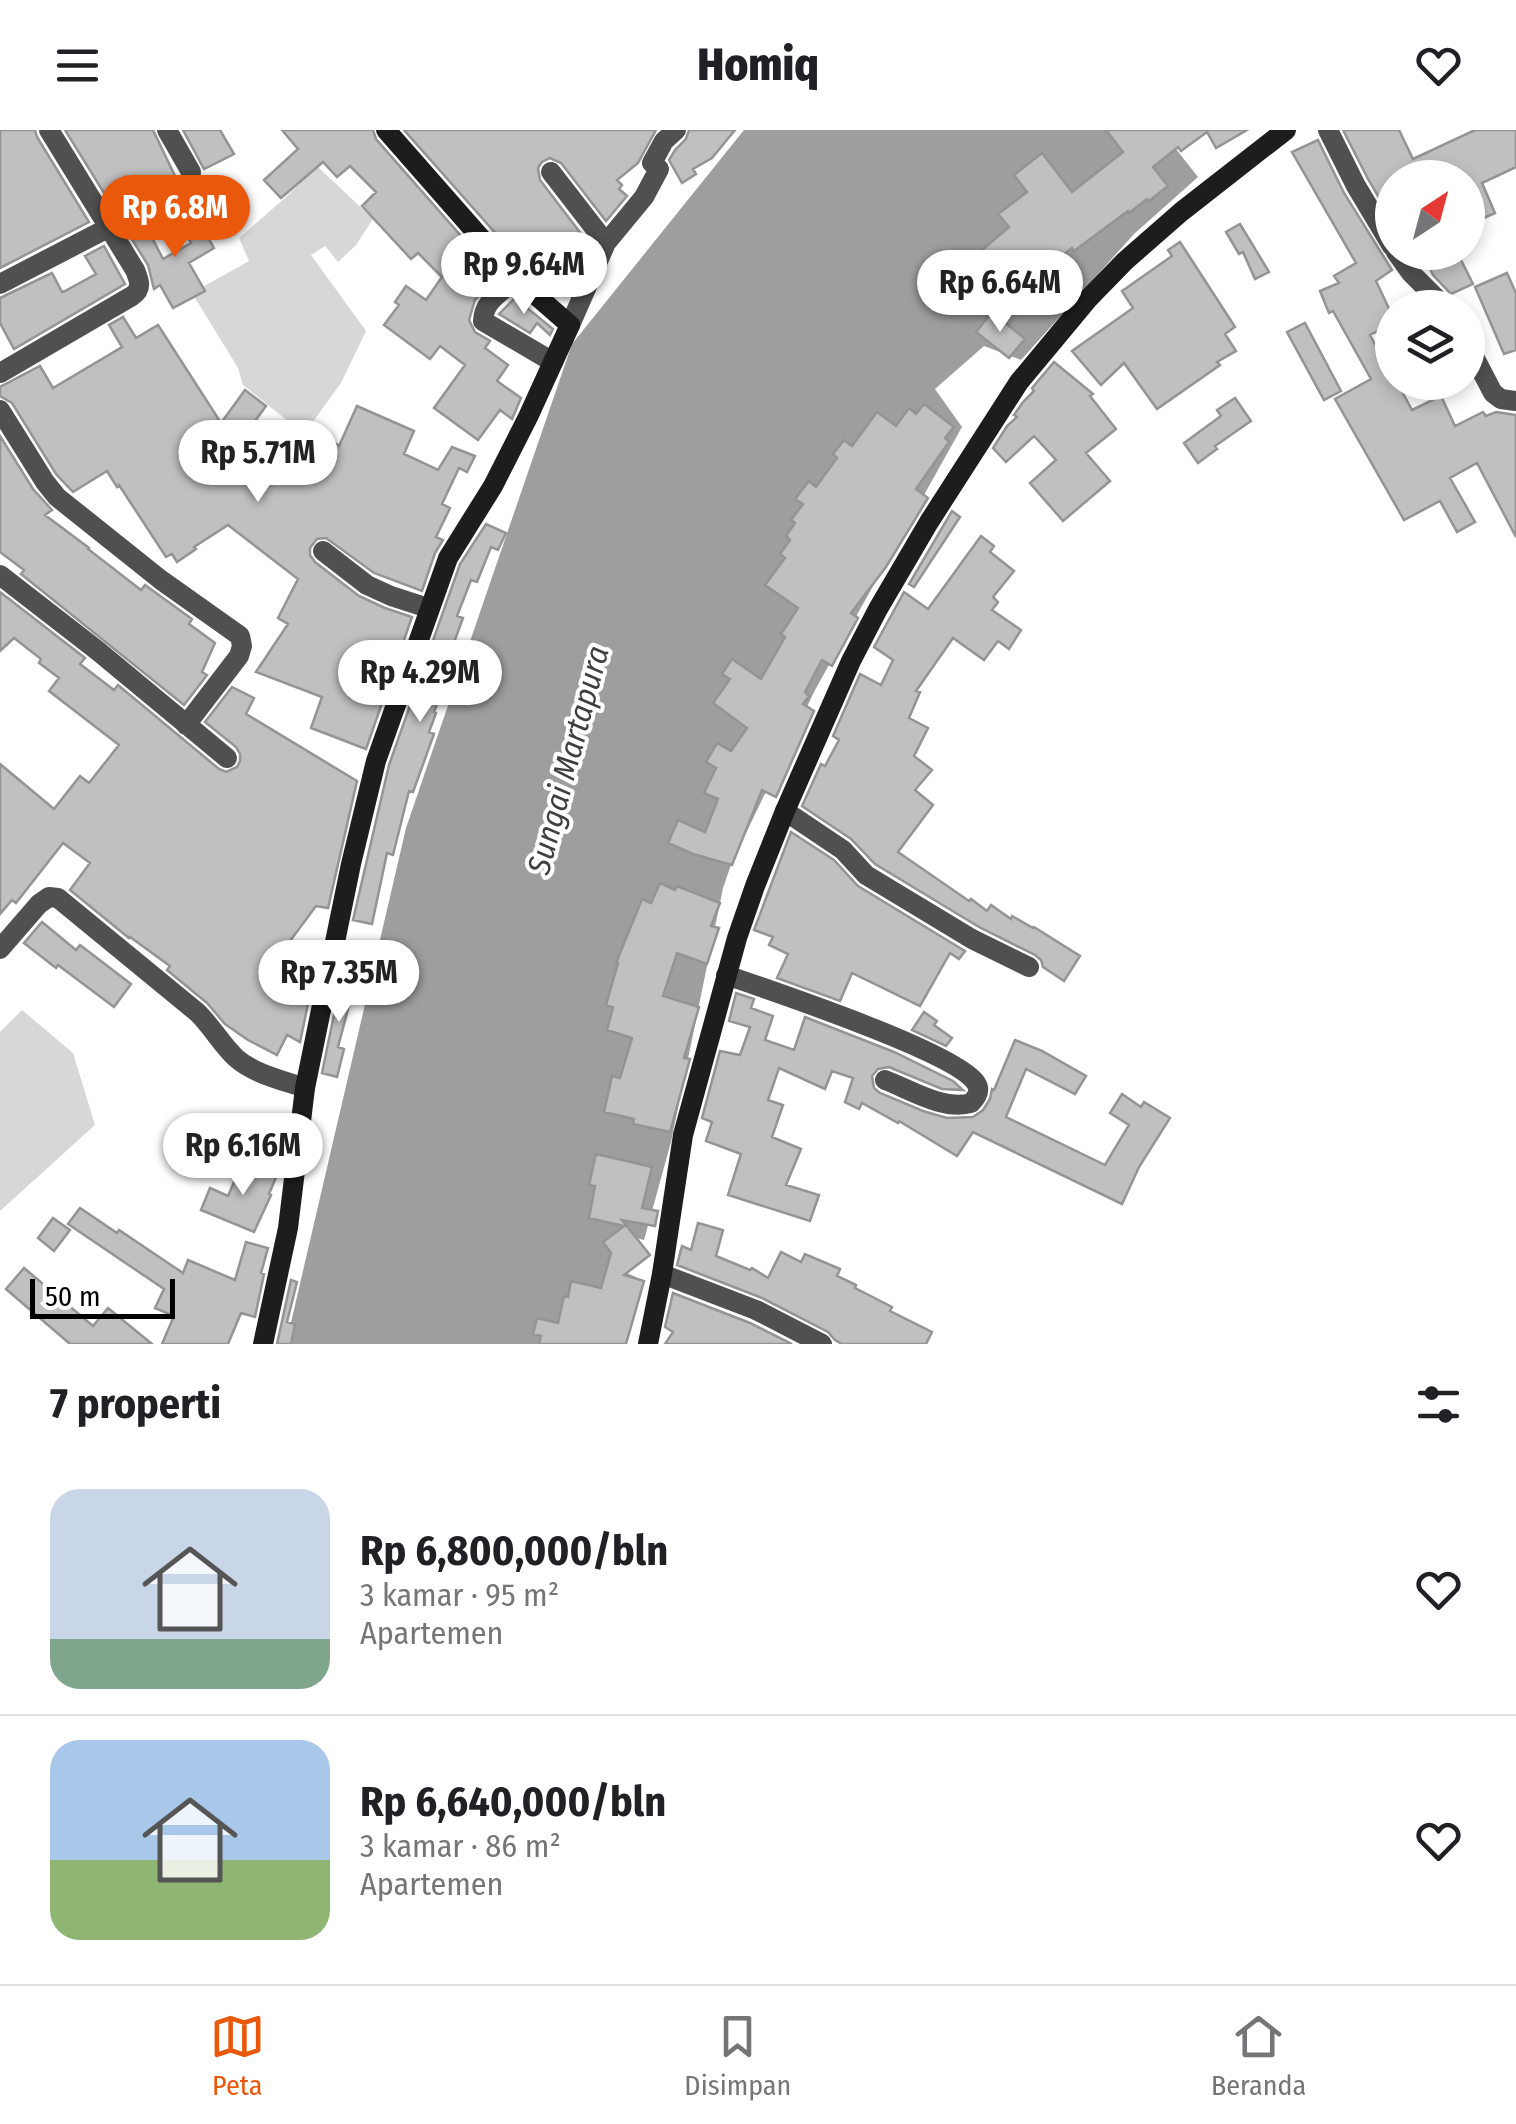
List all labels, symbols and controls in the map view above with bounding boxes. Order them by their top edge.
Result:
icon: menu [50,38,105,93]
text: Homiq [697,38,819,92]
icon: heart [1411,38,1466,93]
north arrow [1375,160,1485,270]
map controls [1375,160,1485,400]
pin: Rp 6.8M [83,175,267,260]
text: Rp 6.8M [122,188,228,226]
pin: Rp 9.64M [421,232,627,317]
text: Rp 9.64M [463,245,585,283]
pin: Rp 6.64M [897,250,1103,335]
text: Rp 6.64M [939,263,1061,301]
button: layers [1375,290,1485,400]
pin: Rp 5.71M [155,420,361,505]
text: Rp 5.71M [200,433,316,471]
pin: Rp 4.29M [317,640,523,725]
water label: Sungai Martapura [519,642,617,879]
text: Rp 4.29M [360,653,480,691]
pin: Rp 7.35M [236,940,442,1025]
text: Rp 7.35M [280,953,398,991]
pin: Rp 6.16M [140,1113,346,1198]
text: Rp 6.16M [185,1126,301,1164]
scale bar [30,1274,175,1318]
text: 50 m [45,1280,101,1313]
icon: filters [1411,1377,1466,1432]
text: 7 properti [50,1379,221,1429]
text: Rp 6,800,000/bln [360,1526,668,1576]
icon: home [130,1529,250,1649]
icon: heart [1411,1562,1466,1617]
text: 3 kamar · 95 m² [360,1576,559,1614]
text: Apartemen [360,1614,504,1652]
text: Rp 6,640,000/bln [360,1777,666,1827]
icon: home [130,1780,250,1900]
icon: heart [1411,1813,1466,1868]
text: 3 kamar · 86 m² [360,1827,561,1865]
text: Apartemen [360,1865,504,1903]
tab: Peta [210,2009,265,2102]
tab: Disimpan [684,2009,791,2102]
tab: Beranda [1211,2009,1306,2102]

